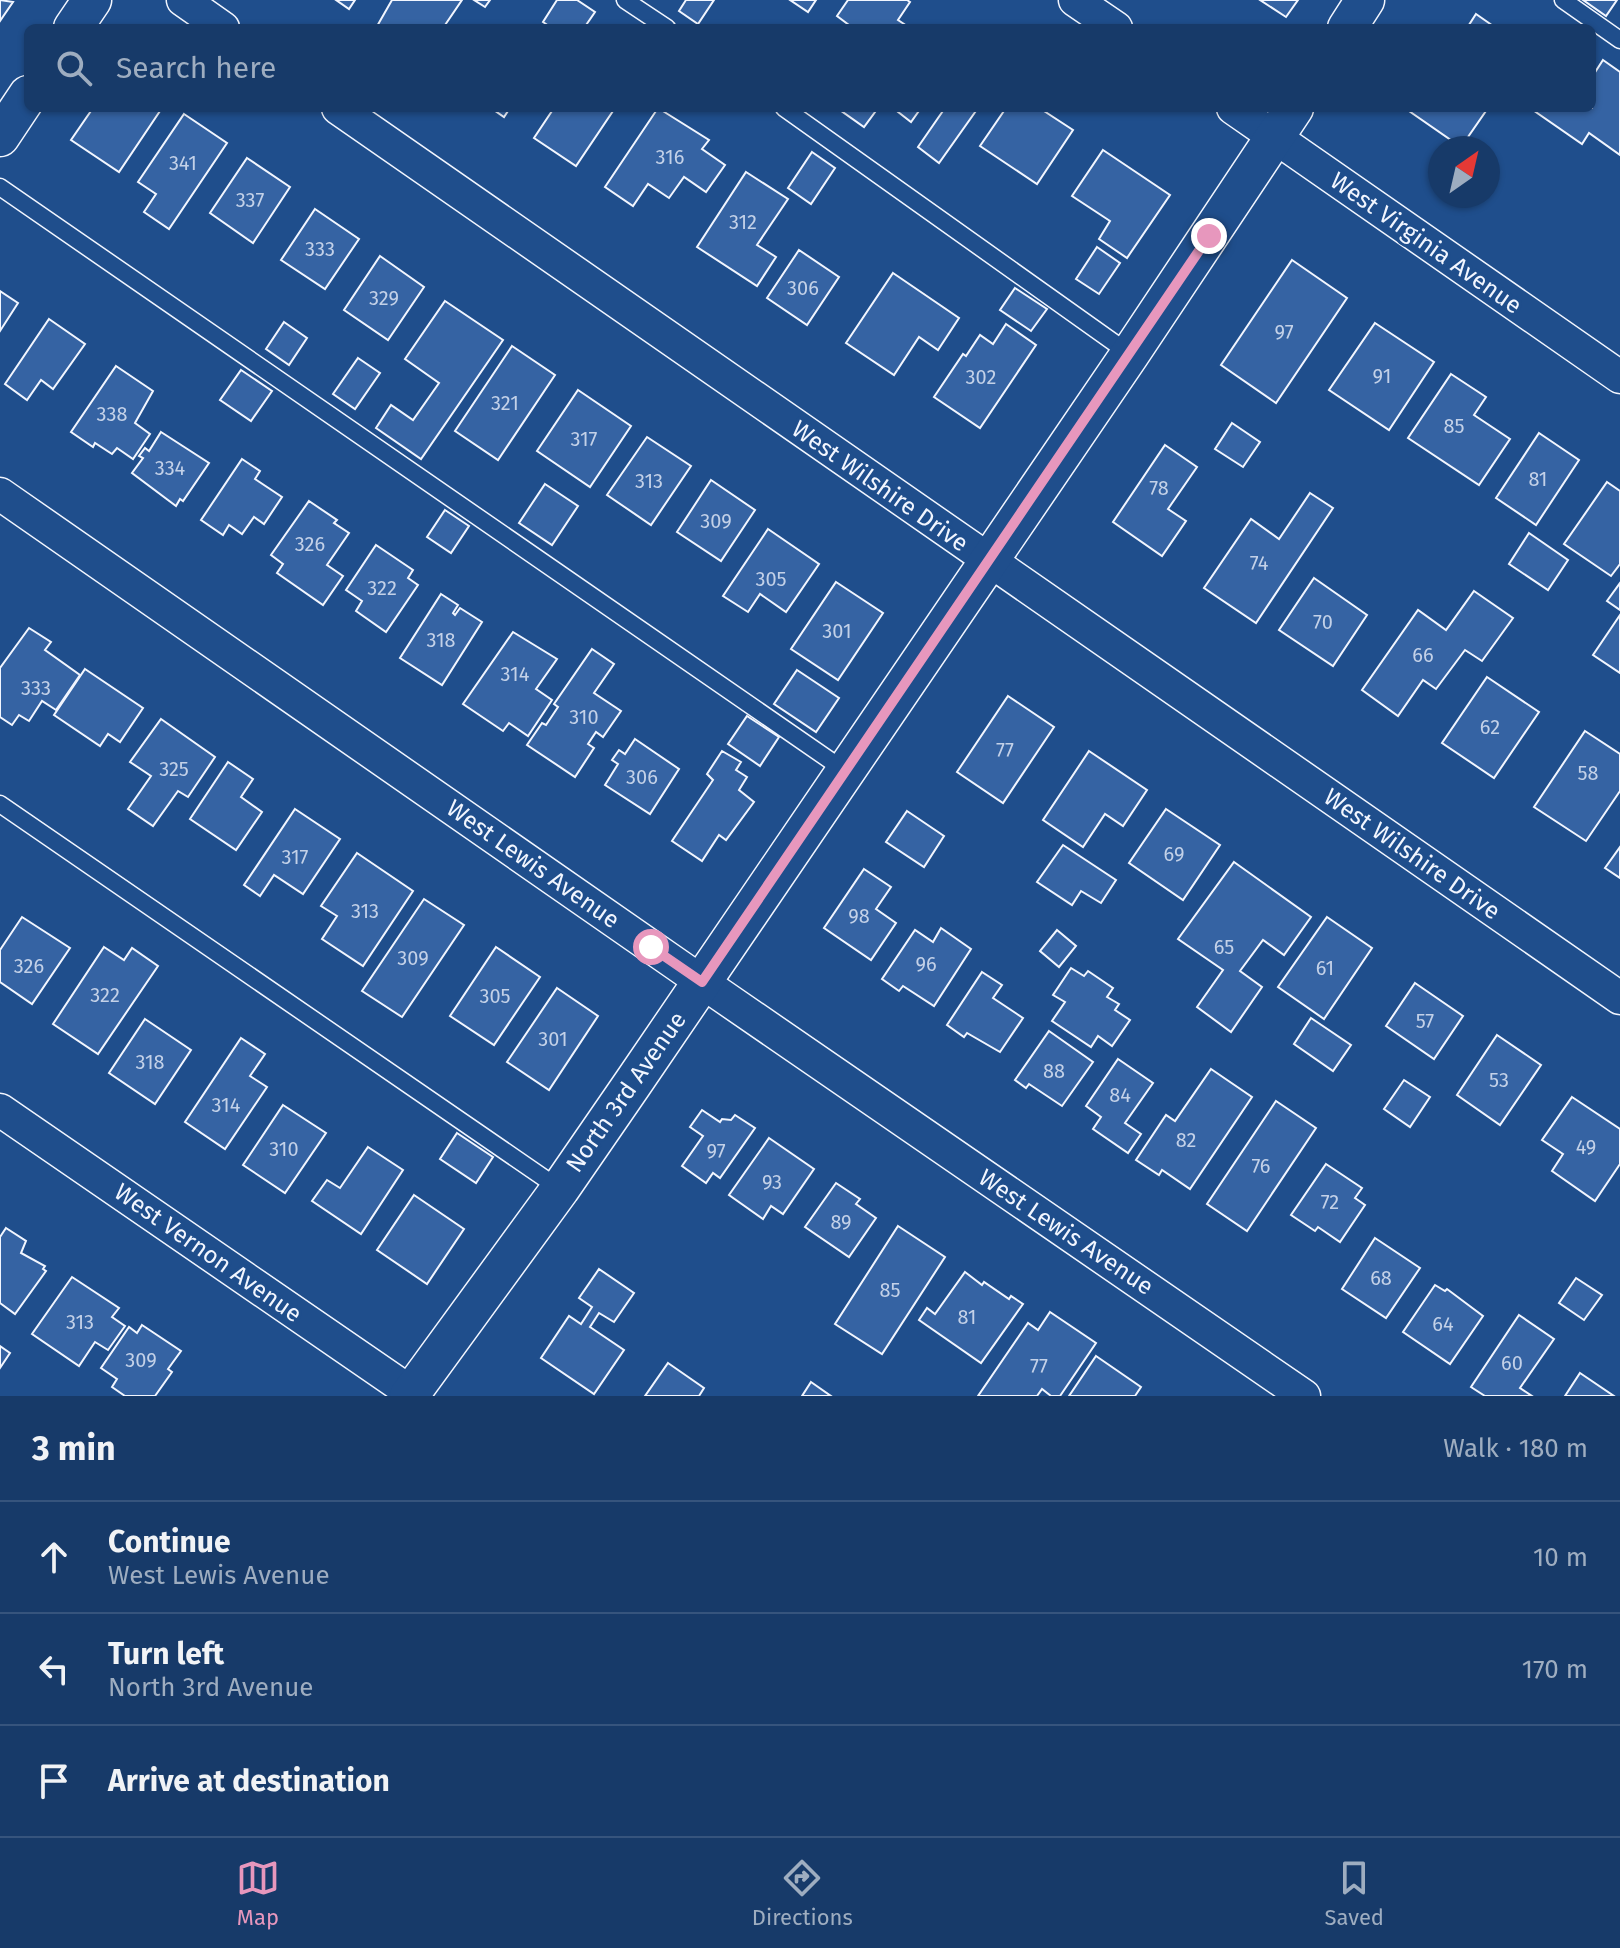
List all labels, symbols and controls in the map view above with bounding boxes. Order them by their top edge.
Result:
search box [24,24,1596,112]
icon: search [52,46,96,90]
text: Search here [116,50,276,86]
north arrow [1428,136,1500,208]
house number: 316 [656,145,684,169]
house number: 341 [169,151,197,175]
street label: West Virginia Avenue [1325,166,1527,320]
house number: 337 [236,188,264,212]
house number: 312 [729,210,757,234]
route end [1191,218,1227,254]
house number: 333 [305,237,335,261]
house number: 306 [787,276,819,300]
house number: 329 [369,286,399,310]
house number: 97 [1274,320,1294,344]
house number: 91 [1373,364,1391,388]
house number: 302 [966,365,996,389]
house number: 321 [491,391,519,415]
house number: 338 [97,402,127,426]
house number: 85 [1443,414,1465,438]
street label: West Wilshire Drive [786,415,974,557]
house number: 317 [570,427,598,451]
house number: 334 [155,456,186,480]
house number: 81 [1528,467,1548,491]
house number: 313 [635,469,663,493]
house number: 78 [1149,476,1169,500]
house number: 309 [700,509,732,533]
house number: 326 [295,532,325,556]
house number: 74 [1250,551,1269,575]
house number: 305 [755,567,787,591]
house number: 322 [367,576,397,600]
house number: 70 [1313,610,1333,634]
house number: 301 [822,619,852,643]
house number: 318 [426,628,456,652]
house number: 66 [1412,643,1434,667]
house number: 314 [501,662,530,686]
house number: 333 [21,676,51,700]
house number: 310 [569,705,599,729]
house number: 62 [1480,715,1500,739]
house number: 77 [996,738,1014,762]
house number: 325 [159,757,189,781]
house number: 58 [1577,761,1599,785]
house number: 306 [626,765,658,789]
street label: West Wilshire Drive [1318,783,1506,925]
street label: West Lewis Avenue [441,794,625,934]
house number: 69 [1164,842,1184,866]
house number: 317 [281,845,309,869]
house number: 313 [351,899,379,923]
house number: 98 [848,904,870,928]
route start [633,929,669,965]
house number: 65 [1214,935,1234,959]
house number: 309 [397,946,429,970]
house number: 96 [915,952,937,976]
house number: 326 [14,954,44,978]
house number: 61 [1316,956,1334,980]
house number: 322 [90,983,120,1007]
house number: 305 [479,984,511,1008]
street label: North 3rd Avenue [560,1006,692,1178]
house number: 57 [1416,1009,1434,1033]
house number: 301 [538,1027,568,1051]
house number: 318 [135,1050,165,1074]
house number: 88 [1043,1059,1065,1083]
house number: 53 [1489,1068,1509,1092]
house number: 84 [1109,1083,1131,1107]
house number: 314 [212,1093,241,1117]
house number: 82 [1176,1128,1196,1152]
house number: 49 [1576,1135,1596,1159]
house number: 310 [269,1137,299,1161]
house number: 97 [706,1139,726,1163]
house number: 76 [1251,1154,1271,1178]
street label: West Lewis Avenue [973,1163,1159,1301]
house number: 93 [762,1170,782,1194]
street label: West Vernon Avenue [109,1178,307,1328]
house number: 72 [1321,1190,1339,1214]
house number: 89 [830,1210,852,1234]
house number: 68 [1370,1266,1392,1290]
house number: 85 [879,1278,901,1302]
house number: 81 [957,1305,977,1329]
house number: 313 [66,1310,94,1334]
house number: 64 [1432,1312,1454,1336]
house number: 309 [125,1348,157,1372]
house number: 60 [1501,1351,1523,1375]
house number: 77 [1030,1354,1048,1378]
text: 3 min [32,1428,116,1469]
text: Walk · 180 m [1443,1433,1588,1464]
text: Continue [108,1524,231,1560]
icon: ahead [32,1535,76,1579]
text: 10 m [1533,1542,1588,1573]
text: West Lewis Avenue [108,1560,330,1591]
text: Turn left [108,1636,224,1672]
icon: left [32,1647,76,1691]
text: 170 m [1522,1654,1588,1685]
text: North 3rd Avenue [108,1672,313,1703]
icon: arrive [32,1759,76,1803]
text: Arrive at destination [108,1763,390,1799]
tab: Map [236,1856,280,1931]
tab: Directions [752,1856,853,1931]
tab: Saved [1325,1856,1384,1931]

